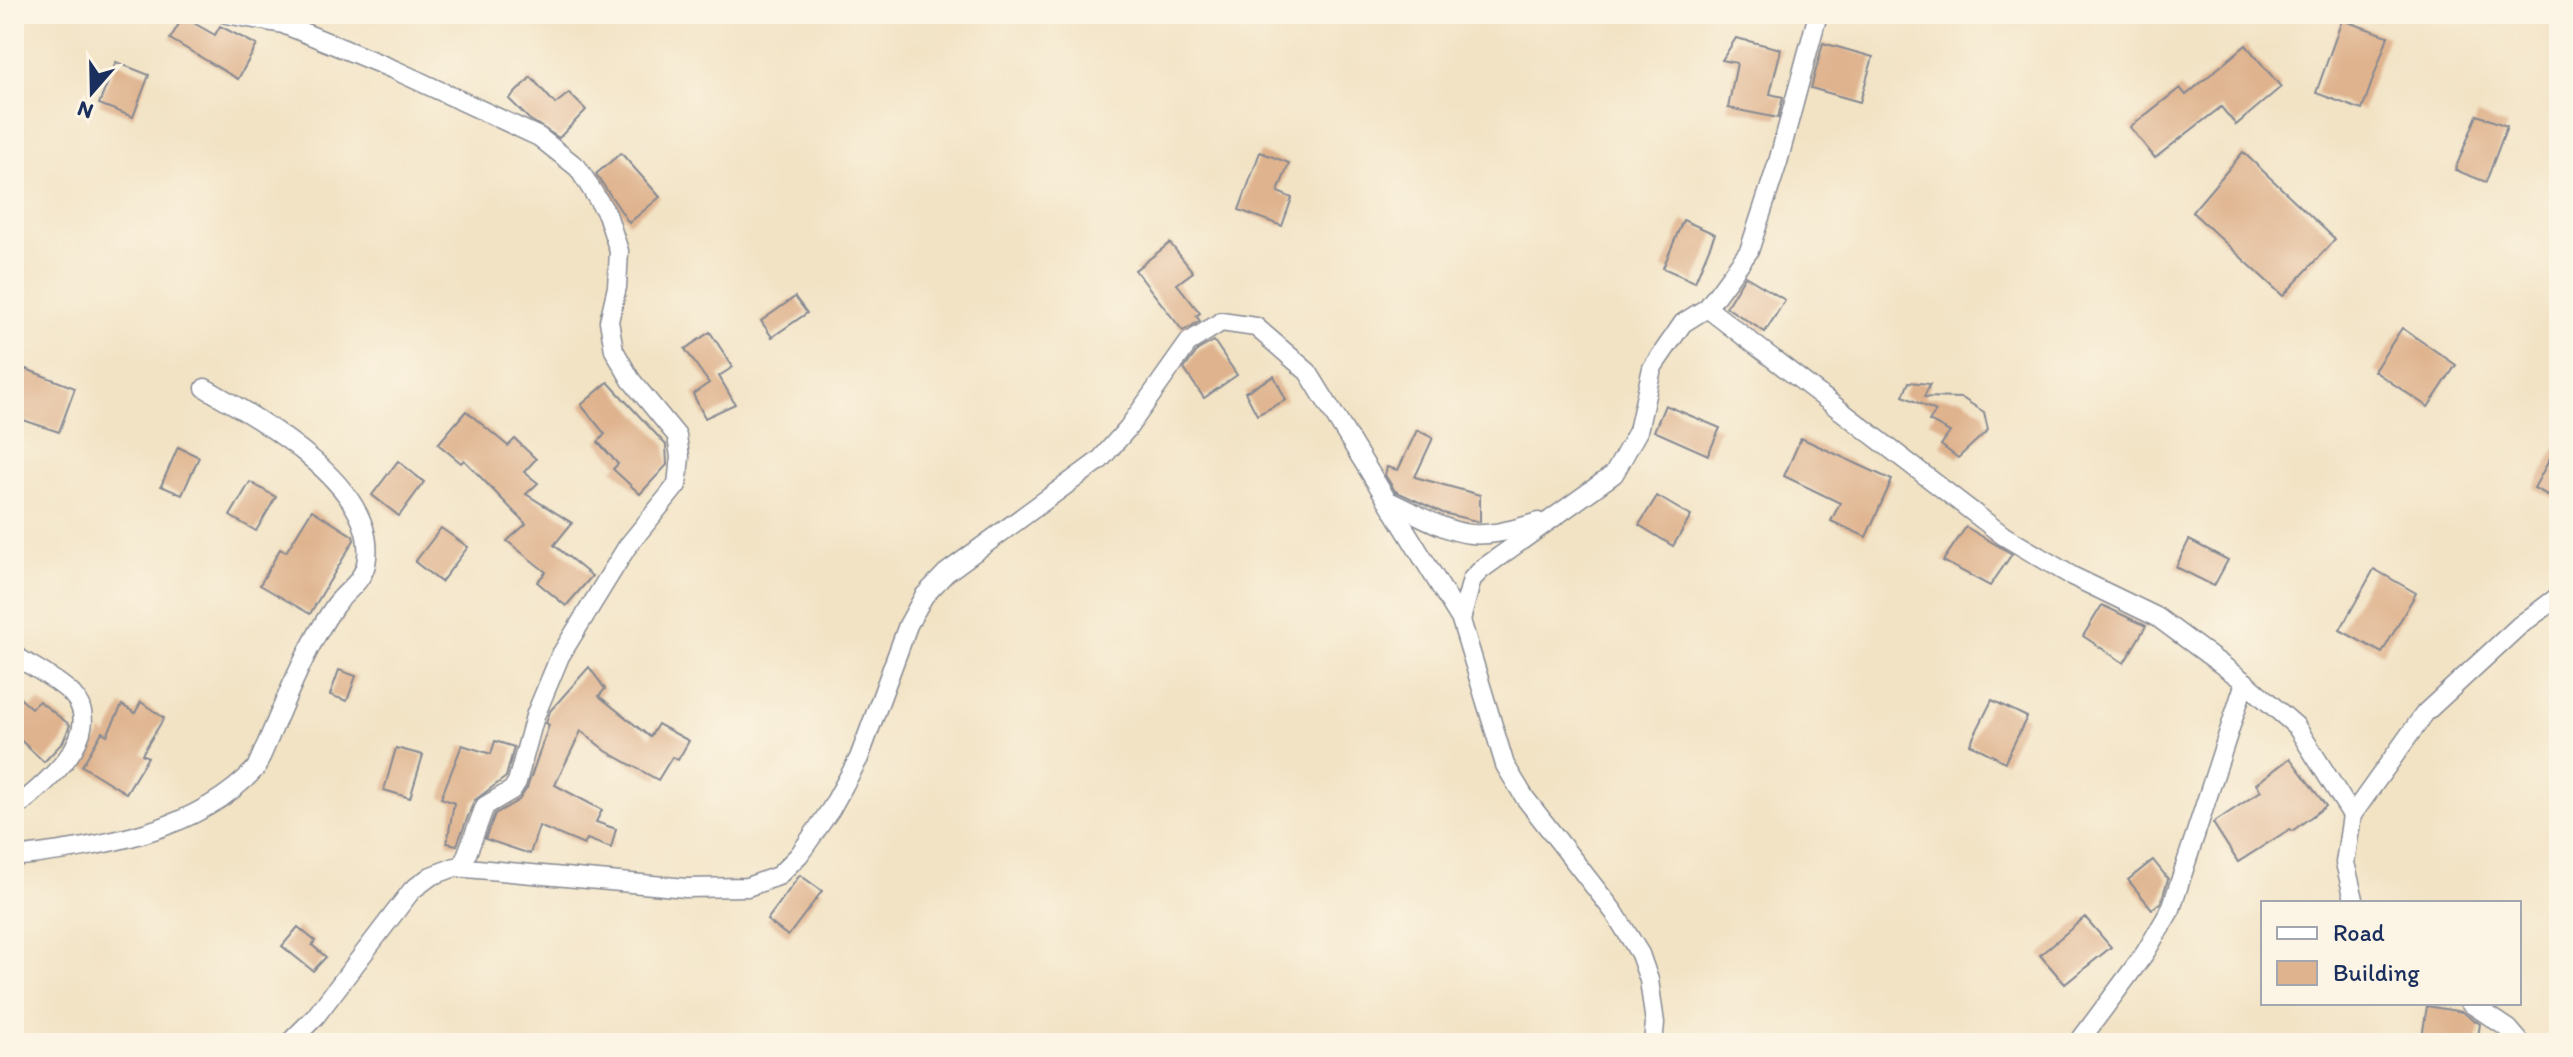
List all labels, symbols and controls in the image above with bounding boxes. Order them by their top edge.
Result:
north arrow [52,52,132,132]
text: N [74,95,97,126]
legend [2261,901,2521,1005]
text: Road [2333,918,2385,947]
text: Building [2333,958,2420,987]

